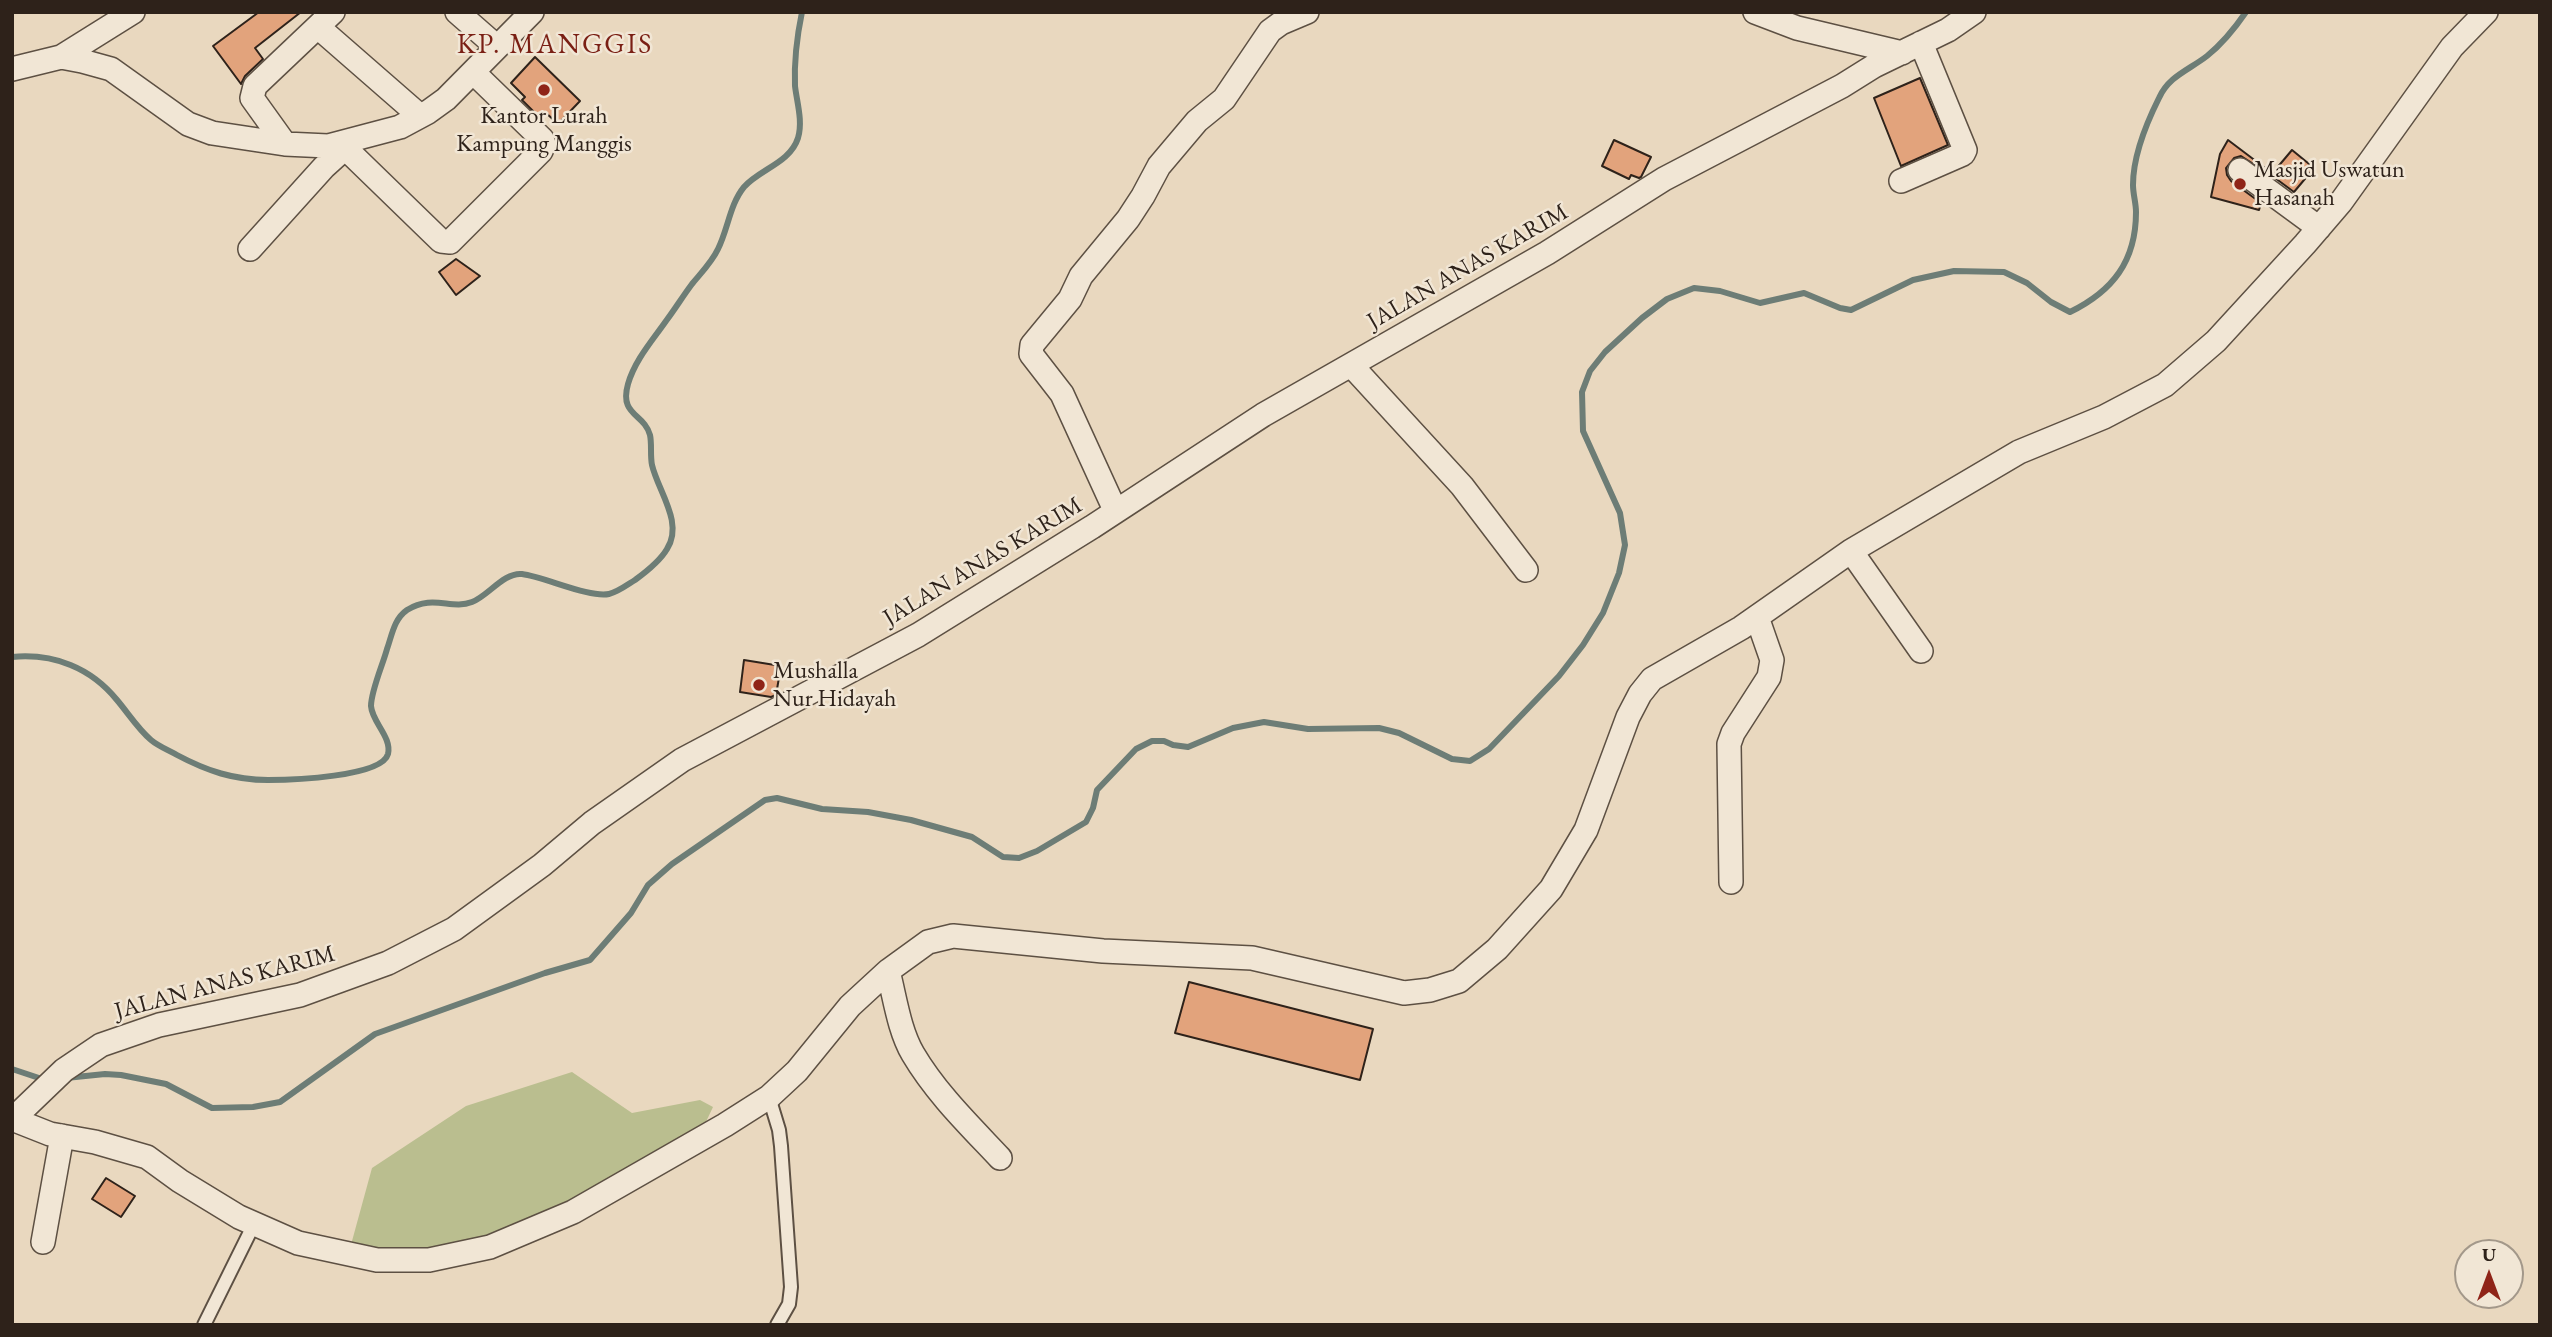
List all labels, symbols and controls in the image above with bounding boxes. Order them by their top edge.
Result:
district label: KP. MANGGIS [458,28,652,62]
marker: Kantor Lurah Kampung Manggis [536,82,552,98]
place label: Kantor Lurah Kampung Manggis [456,102,632,158]
place label: Masjid Uswatun Hasanah [2254,156,2405,212]
marker: Masjid Uswatun Hasanah [2232,176,2248,192]
street label: JALAN ANAS KARIM [1362,198,1574,336]
street label: JALAN ANAS KARIM [878,491,1088,633]
place label: Mushalla Nur Hidayah [773,657,896,713]
marker: Mushalla Nur Hidayah [751,677,767,693]
street label: JALAN ANAS KARIM [112,940,338,1026]
north arrow [2454,1239,2524,1309]
text: U [2482,1242,2496,1267]

